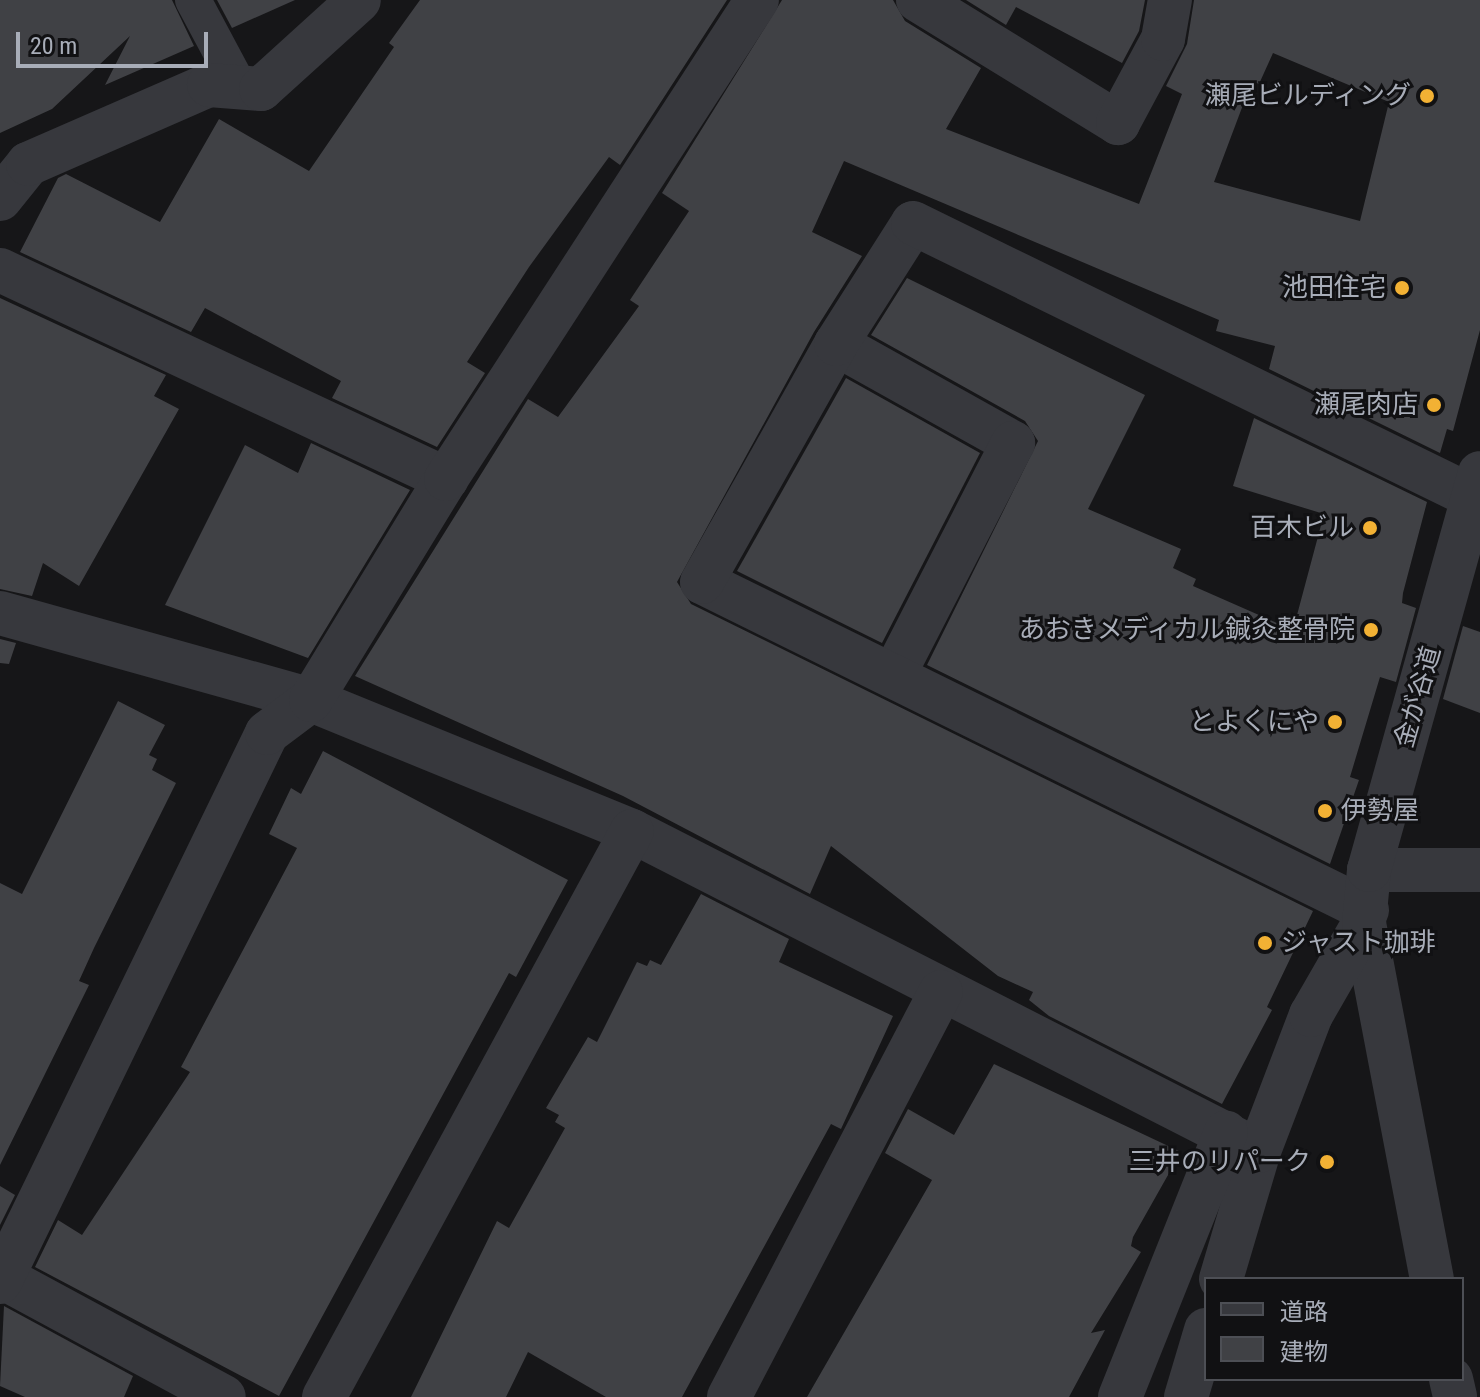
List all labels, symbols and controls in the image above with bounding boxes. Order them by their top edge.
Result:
scale bar [20,16,212,66]
text: 20 m [30,32,77,60]
place label: 瀬尾ビルディング [1203,80,1411,112]
marker: 瀬尾ビルディング [1418,87,1436,105]
place label: 池田住宅 [1282,272,1386,304]
marker: 池田住宅 [1393,279,1411,297]
place label: 瀬尾肉店 [1314,389,1418,421]
marker: 瀬尾肉店 [1425,396,1443,414]
place label: 百木ビル [1250,512,1354,544]
marker: 百木ビル [1361,519,1379,537]
place label: あおきメディカル鍼灸整骨院 [1017,614,1355,646]
marker: あおきメディカル鍼灸整骨院 [1362,621,1380,639]
street label: 金が谷道 [1389,643,1447,751]
place label: とよくにや [1189,706,1319,738]
marker: とよくにや [1326,713,1344,731]
place label: 伊勢屋 [1341,795,1419,827]
marker: 伊勢屋 [1316,802,1334,820]
place label: ジャスト珈琲 [1281,927,1437,959]
marker: ジャスト珈琲 [1256,934,1274,952]
place label: 三井のリパーク [1129,1146,1311,1178]
marker: 三井のリパーク [1318,1153,1336,1171]
legend [1204,1277,1464,1381]
text: 道路 [1280,1298,1328,1326]
text: 建物 [1280,1338,1328,1366]

